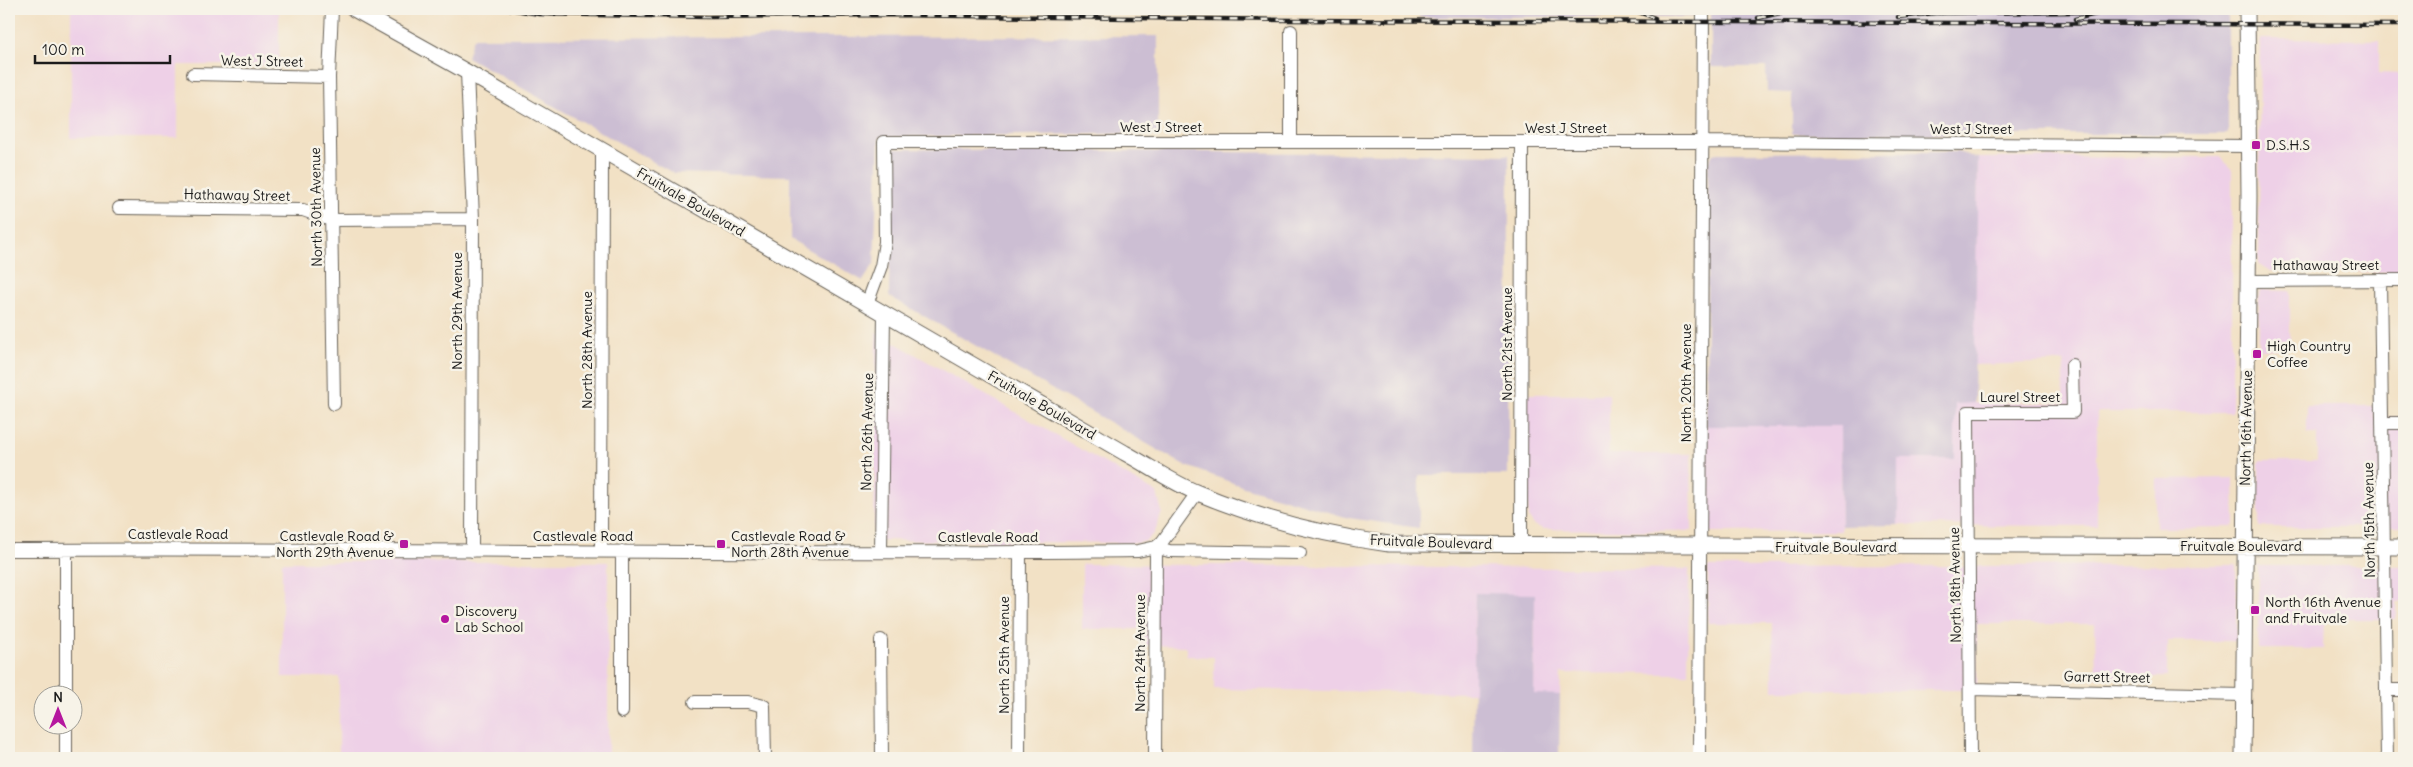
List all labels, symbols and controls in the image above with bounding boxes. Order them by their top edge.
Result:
scale bar [35,32,170,64]
text: 100 m [42,40,84,59]
street label: West J Street [221,51,304,71]
street label: West J Street [1120,118,1202,136]
street label: West J Street [1525,119,1607,137]
street label: West J Street [1930,120,2012,138]
place label: D.S.H.S [2266,136,2310,154]
marker: D.S.H.S [2250,139,2262,151]
street label: North 30th Avenue [306,147,326,267]
street label: Fruitvale Boulevard [634,164,748,240]
street label: Hathaway Street [184,185,291,205]
street label: North 29th Avenue [448,252,466,370]
street label: Hathaway Street [2273,256,2379,274]
street label: North 21st Avenue [1498,287,1516,401]
street label: North 28th Avenue [578,291,596,409]
street label: North 20th Avenue [1677,323,1695,443]
place label: High Country Coffee [2267,337,2351,371]
marker: High Country Coffee [2251,348,2263,360]
street label: Fruitvale Boulevard [985,367,1099,443]
street label: North 16th Avenue [2236,370,2256,486]
street label: North 26th Avenue [857,373,877,491]
street label: Laurel Street [1980,388,2060,406]
street label: North 15th Avenue [2359,462,2379,578]
street label: Castlevale Road [128,525,228,543]
place label: Castlevale Road & North 29th Avenue [276,527,394,561]
street label: Castlevale Road [533,527,633,545]
place label: Castlevale Road & North 28th Avenue [731,527,849,561]
street label: North 18th Avenue [1945,527,1965,643]
street label: Castlevale Road [938,528,1038,546]
street label: Fruitvale Boulevard [1370,531,1492,553]
street label: Fruitvale Boulevard [2180,537,2302,555]
marker: Castlevale Road & North 29th Avenue [398,538,410,550]
marker: Castlevale Road & North 28th Avenue [715,538,727,550]
street label: Fruitvale Boulevard [1775,538,1897,556]
place label: North 16th Avenue and Fruitvale [2265,593,2381,627]
street label: North 24th Avenue [1131,594,1149,712]
street label: North 25th Avenue [995,596,1013,714]
place label: Discovery Lab School [455,602,523,636]
marker: North 16th Avenue and Fruitvale [2249,604,2261,616]
marker: Discovery Lab School [439,613,451,625]
street label: Garrett Street [2063,667,2151,687]
north arrow [32,684,82,734]
text: N [53,688,63,706]

